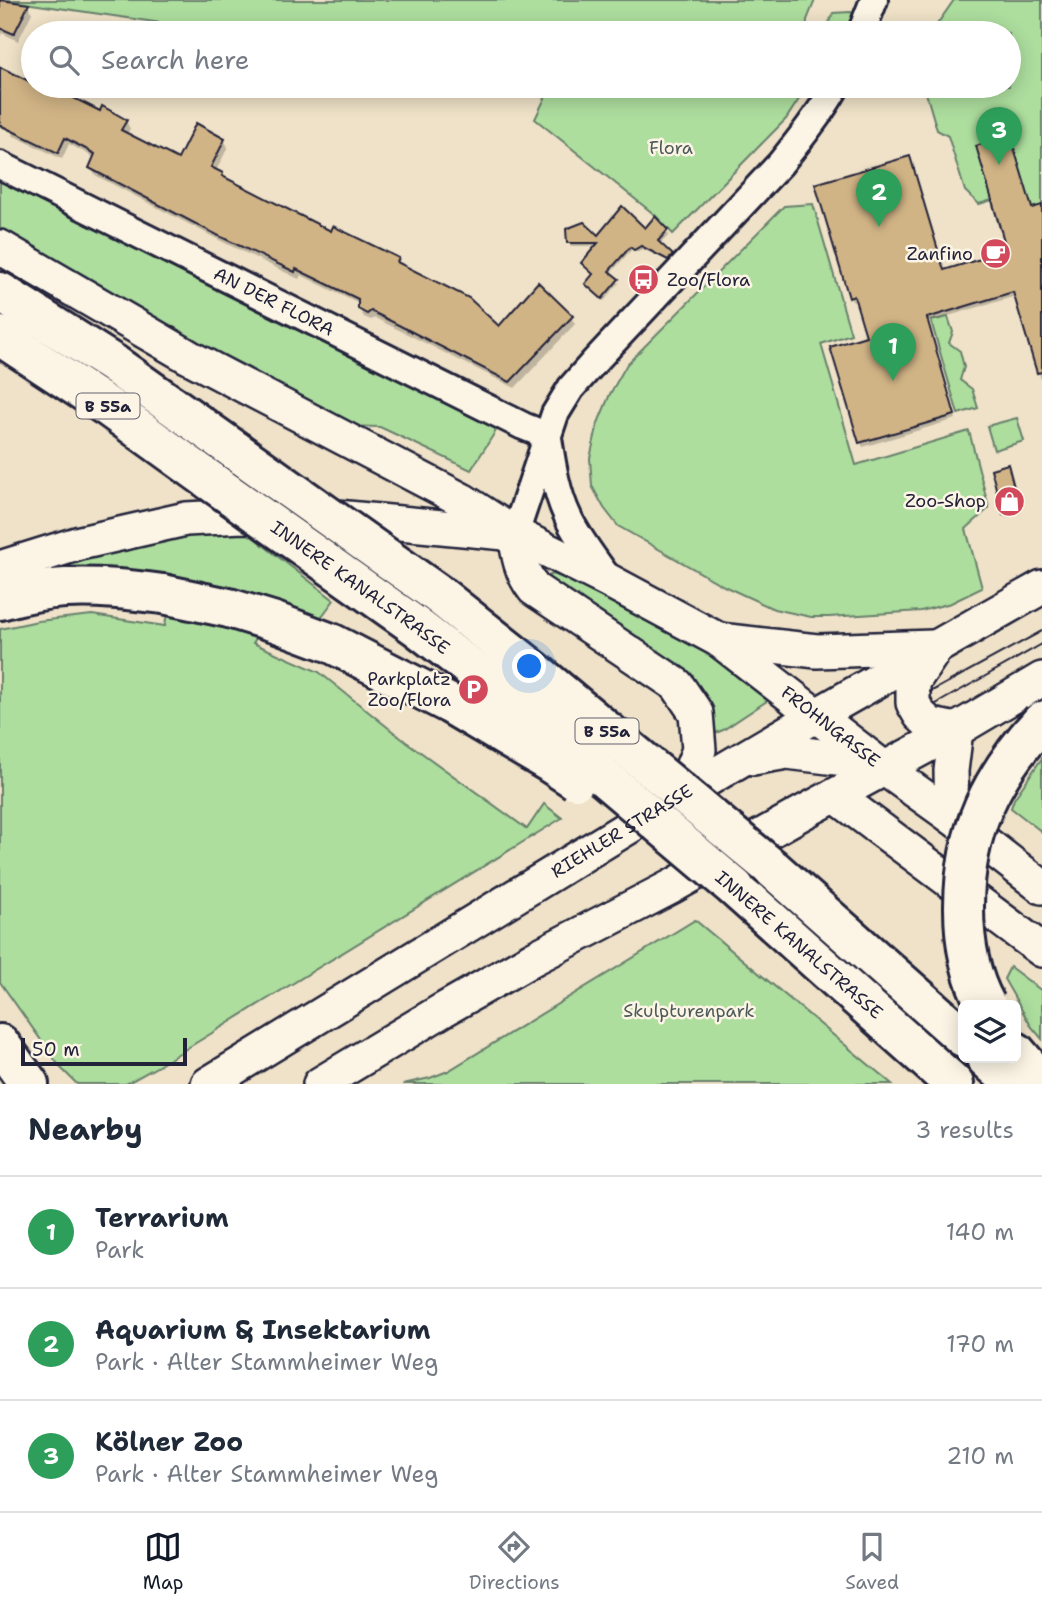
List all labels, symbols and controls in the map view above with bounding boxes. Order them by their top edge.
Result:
search box [21,21,1021,98]
icon: search [45,41,83,79]
text: Search here [101,42,250,77]
pin: 3 [976,107,1022,165]
park label: Flora [649,136,693,160]
pin: 2 [856,169,902,227]
cafe icon: Zanfino [979,237,1013,271]
place label: Zanfino [907,242,973,266]
street label: AN DER FLORA [210,262,338,342]
bus stop icon: Zoo/Flora [627,263,661,297]
place label: Zoo/Flora [667,268,750,292]
pin: 1 [870,323,916,381]
road number: B 55a [76,394,140,418]
shop icon: Zoo-Shop [992,484,1026,518]
place label: Zoo-Shop [905,489,986,513]
street label: INNERE KANALSTRASSE [266,515,455,660]
your location [512,649,546,683]
place label: Parkplatz Zoo/Flora [368,667,451,712]
parking icon: Parkplatz Zoo/Flora [457,672,491,706]
street label: FROHNGASSE [776,681,885,773]
road number: B 55a [576,718,638,744]
street label: RIEHLER STRASSE [547,779,697,884]
street label: INNERE KANALSTRASSE [710,866,888,1024]
park label: Skulpturenpark [623,999,755,1023]
map controls [958,1000,1021,1063]
button: layers [958,1000,1021,1063]
scale bar [21,1035,187,1067]
text: 50 m [32,1037,80,1062]
text: Nearby [28,1109,143,1150]
text: 3 results [915,1115,1014,1145]
text: Terrarium [95,1200,229,1235]
text: 1 [46,1217,56,1247]
text: 140 m [946,1217,1014,1247]
text: Park [95,1235,144,1265]
text: Aquarium & Insektarium [95,1312,430,1347]
text: 2 [43,1329,59,1359]
text: 170 m [946,1329,1014,1359]
text: Park · Alter Stammheimer Weg [95,1347,438,1377]
text: Kölner Zoo [95,1424,243,1459]
text: 3 [43,1441,59,1471]
text: 210 m [946,1441,1014,1471]
text: Park · Alter Stammheimer Weg [95,1459,438,1489]
tab: Map [143,1528,183,1595]
tab: Directions [469,1528,560,1595]
tab: Saved [845,1528,899,1595]

